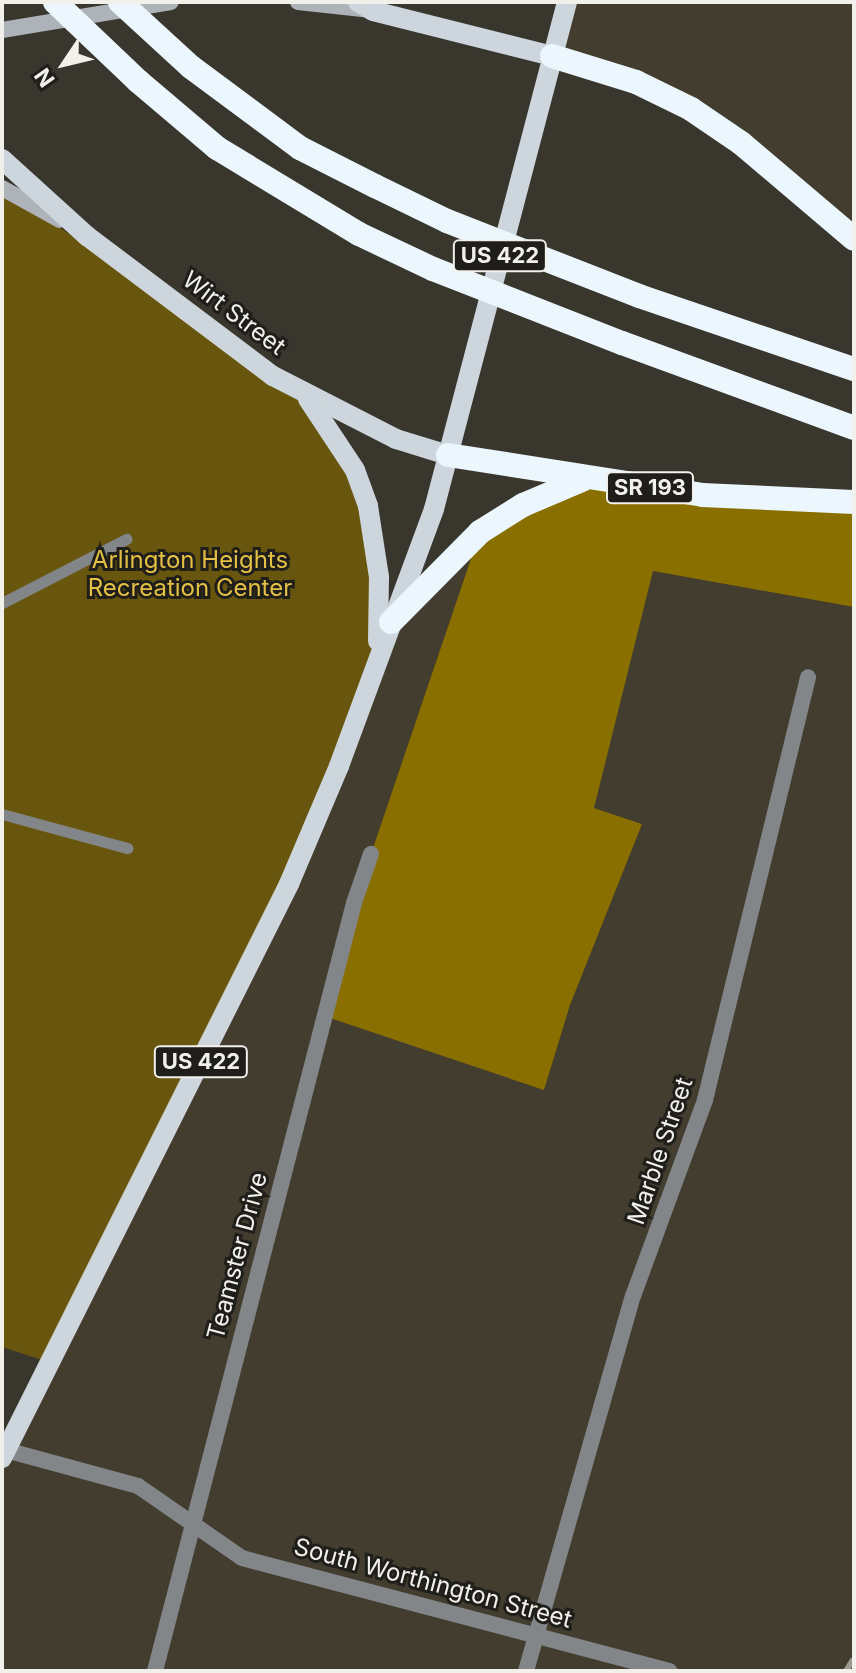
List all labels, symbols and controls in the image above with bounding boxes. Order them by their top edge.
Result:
north arrow [24,24,104,104]
text: N [29,63,60,92]
road number: US 422 [452,238,548,274]
street label: Wirt Street [177,265,291,361]
road number: SR 193 [604,470,696,506]
park label: Arlington Heights Recreation Center [88,546,292,602]
road number: US 422 [153,1044,249,1080]
street label: Marble Street [621,1074,699,1228]
street label: Teamster Drive [201,1169,273,1343]
street label: South Worthington Street [291,1532,575,1634]

